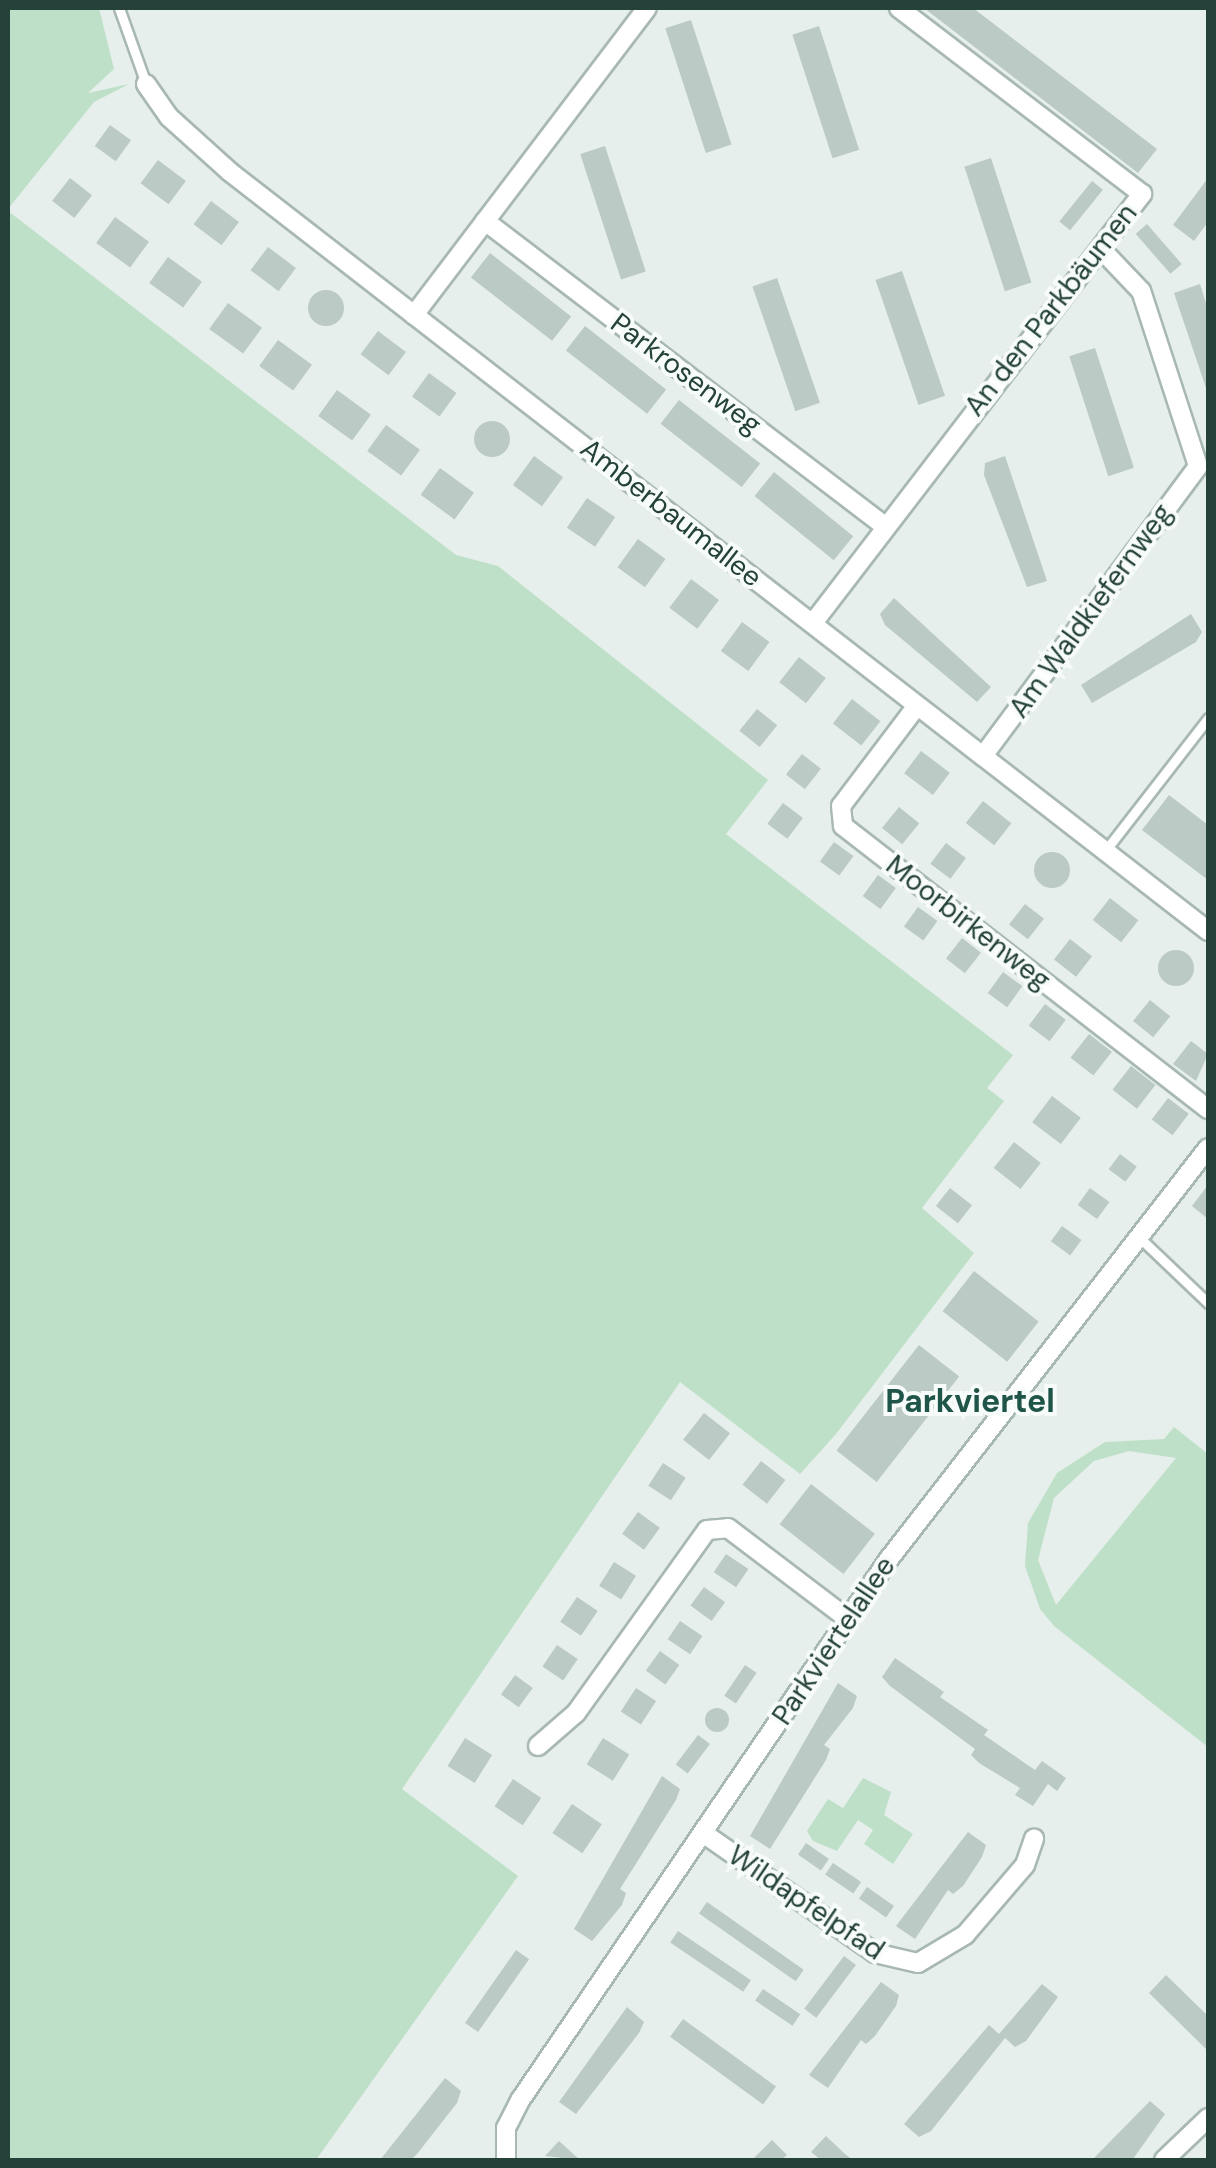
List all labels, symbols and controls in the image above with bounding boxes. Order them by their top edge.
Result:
street label: An den Parkbäumen [958,197,1144,423]
street label: Parkrosenweg [604,306,768,442]
street label: Amberbaumallee [574,432,768,594]
street label: Am Waldkiefernweg [1002,498,1180,724]
street label: Moorbirkenweg [879,848,1057,998]
district label: Parkviertel [885,1382,1055,1420]
street label: Parkviertelallee [765,1551,903,1731]
street label: Wildapfelpfad [722,1839,890,1967]

